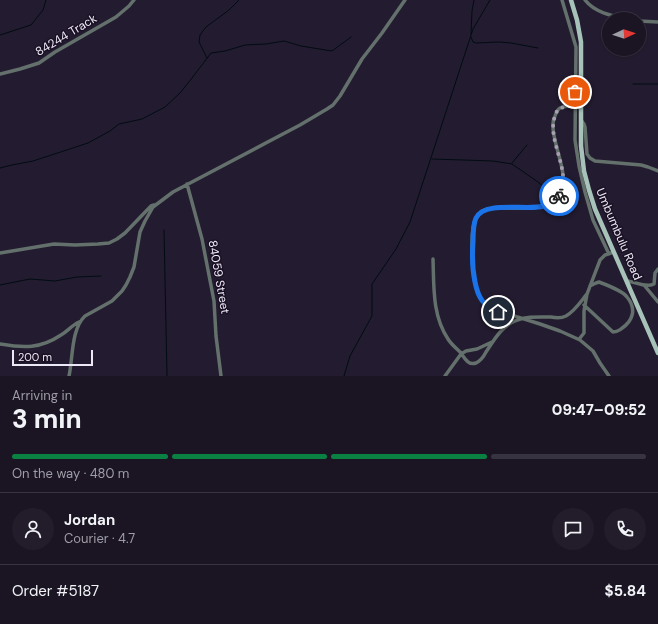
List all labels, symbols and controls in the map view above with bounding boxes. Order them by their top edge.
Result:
street label: 84244 Track [32,10,100,60]
north arrow [602,12,646,56]
map controls [602,12,646,56]
pin [558,75,592,109]
icon: bag [564,81,586,103]
courier [539,176,579,216]
icon: bike [548,185,570,207]
street label: Umbumbulu Road [592,185,646,283]
street label: 84059 Street [205,239,233,315]
pin [481,295,515,329]
icon: home [487,301,509,323]
scale bar [12,348,93,367]
text: 200 m [18,350,52,364]
text: Arriving in [12,387,72,404]
text: 09:47–09:52 [552,400,646,420]
text: 3 min [12,402,82,436]
text: On the way · 480 m [12,465,129,482]
button: person [12,508,54,550]
button: chat [552,508,594,550]
button: phone [604,508,646,550]
text: Jordan [64,510,115,530]
text: Courier · 4.7 [64,530,135,547]
text: Order #5187 [12,581,99,601]
text: $5.84 [605,581,646,601]

